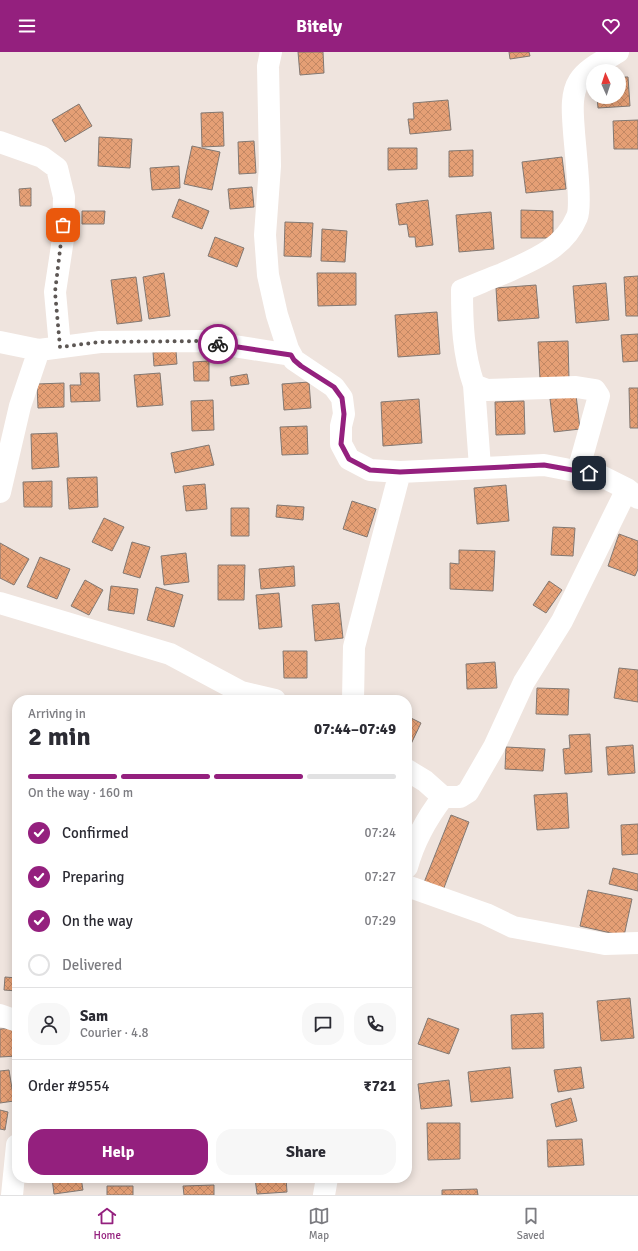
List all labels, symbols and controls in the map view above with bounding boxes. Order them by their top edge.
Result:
icon: menu [16,15,38,37]
text: Bitely [296,15,342,37]
icon: heart [600,15,622,37]
north arrow [586,64,626,104]
map controls [586,64,626,104]
pin [46,208,80,242]
icon: bag [52,214,74,236]
courier [198,324,238,364]
icon: bike [207,333,229,355]
pin [572,456,606,490]
icon: home [578,462,600,484]
text: Arriving in [28,706,86,722]
text: 07:44–07:49 [314,720,396,738]
text: 2 min [28,721,91,753]
text: On the way · 160 m [28,785,133,801]
icon: check [28,822,50,844]
text: Confirmed [62,824,129,842]
text: 07:24 [364,825,396,841]
icon: check [28,866,50,888]
text: Preparing [62,868,125,886]
text: 07:27 [364,869,396,885]
icon: check [28,910,50,932]
text: On the way [62,912,133,930]
text: 07:29 [364,913,396,929]
text: Delivered [62,956,122,974]
button: person [28,1003,70,1045]
button: chat [302,1003,344,1045]
button: phone [354,1003,396,1045]
text: Sam [80,1007,108,1025]
text: Courier · 4.8 [80,1025,149,1041]
text: Order #9554 [28,1077,110,1095]
text: ₹721 [364,1077,396,1095]
button: Help [28,1129,208,1175]
button: Share [216,1129,396,1175]
tab: Home [93,1205,121,1242]
tab: Map [308,1205,330,1242]
tab: Saved [517,1205,545,1242]

